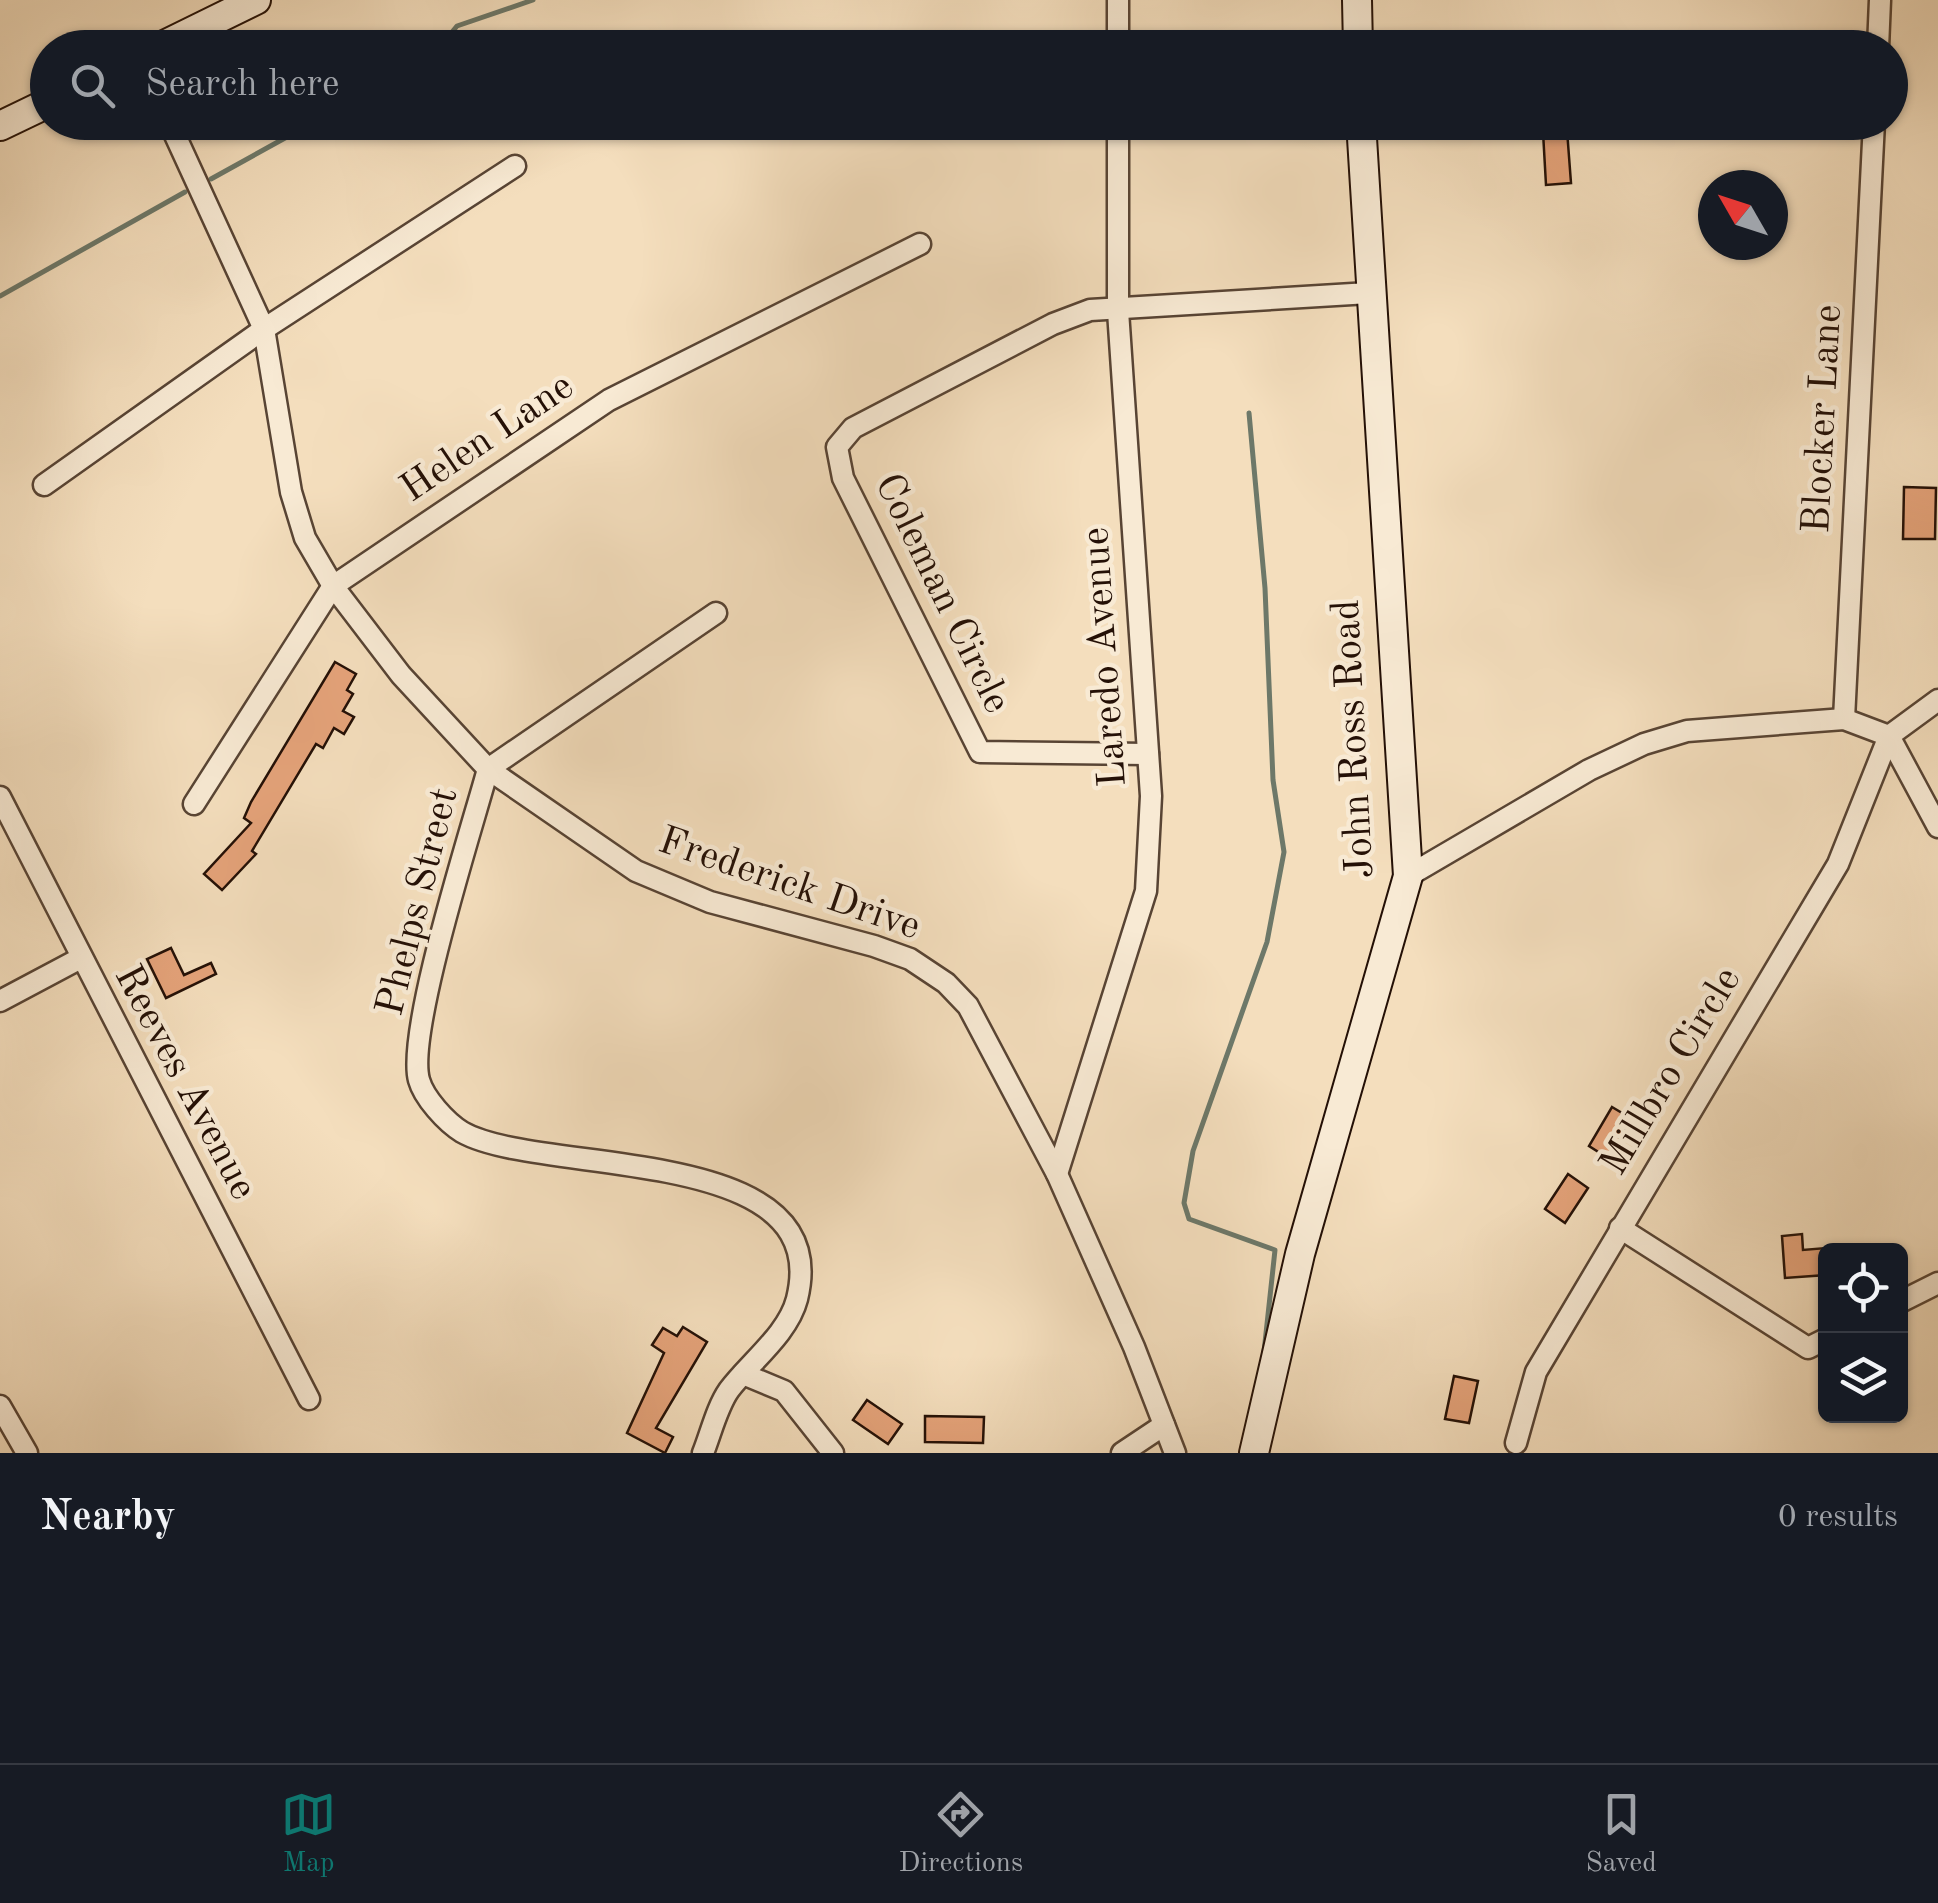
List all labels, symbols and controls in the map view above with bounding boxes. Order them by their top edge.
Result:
search box [30,30,1908,140]
icon: search [65,58,120,113]
text: Search here [145,66,340,104]
north arrow [1698,170,1788,260]
street label: Blocker Lane [1798,304,1850,534]
street label: Helen Lane [395,367,581,511]
street label: Coleman Circle [866,468,1016,720]
street label: Laredo Avenue [1077,526,1135,788]
street label: John Ross Road [1328,598,1382,880]
street label: Phelps Street [371,784,467,1020]
street label: Frederick Drive [653,822,925,948]
street label: Reeves Avenue [106,959,262,1207]
street label: Millbro Circle [1594,961,1750,1183]
map controls [1818,1243,1908,1423]
button: locate [1818,1243,1908,1333]
button: layers [1818,1333,1908,1423]
text: Nearby [40,1497,176,1539]
text: 0 results [1778,1502,1898,1534]
tab: Map [281,1787,336,1882]
tab: Directions [899,1787,1023,1882]
tab: Saved [1585,1787,1657,1882]

